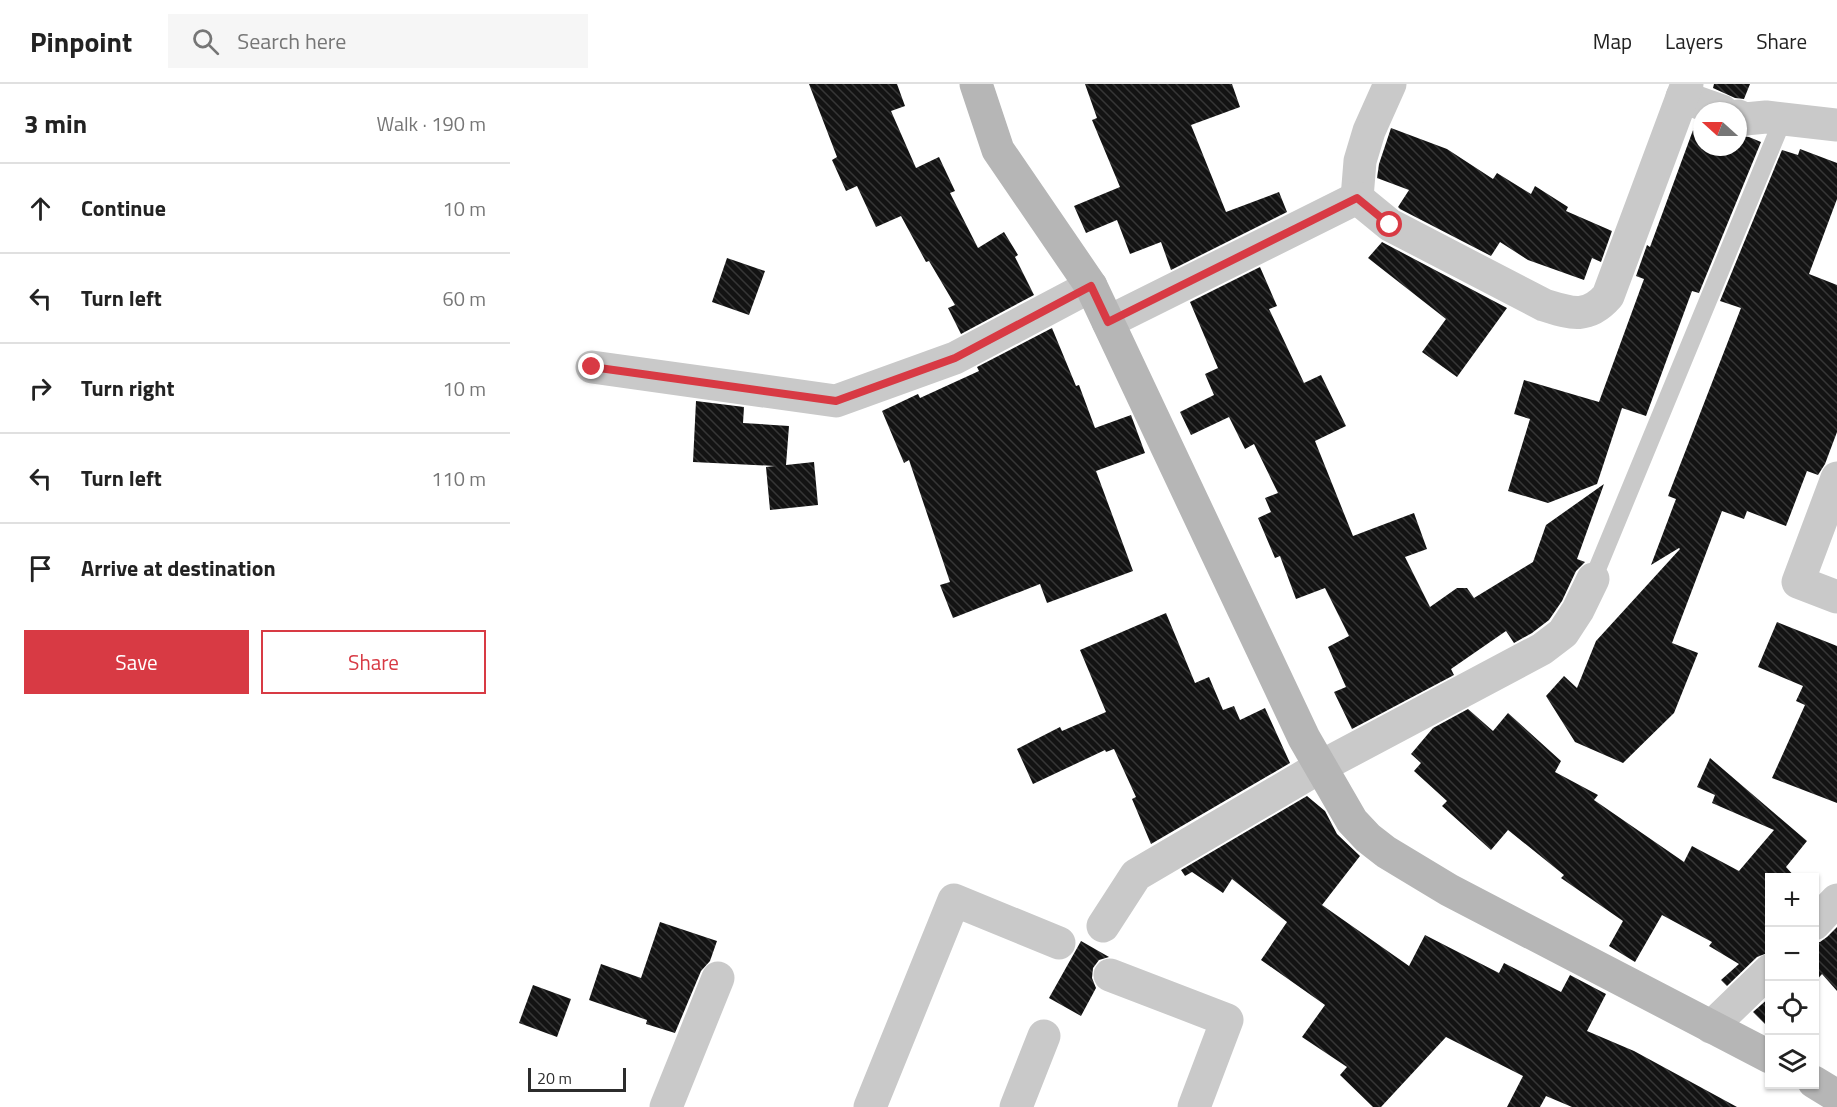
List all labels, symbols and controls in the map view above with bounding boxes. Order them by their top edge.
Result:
search box [168,14,588,68]
text: Pinpoint [30,20,132,63]
text: Search here [237,24,346,58]
icon: search [189,25,222,58]
text: Map [1593,25,1632,57]
text: Layers [1665,25,1723,57]
text: Share [1756,25,1807,57]
north arrow [1693,102,1747,156]
text: 3 min [24,104,87,143]
text: Walk · 190 m [377,108,486,139]
text: Continue [81,191,166,225]
icon: ahead [24,192,57,225]
text: 10 m [442,193,486,224]
route start [1376,211,1402,237]
text: Turn left [81,281,162,315]
icon: left [24,282,57,315]
text: 60 m [442,283,486,314]
route end [578,353,604,379]
text: Turn right [81,371,175,405]
icon: right [24,372,57,405]
text: 10 m [442,373,486,404]
text: Turn left [81,461,162,495]
icon: left [24,462,57,495]
text: 110 m [431,463,486,494]
text: Arrive at destination [81,551,276,585]
icon: arrive [24,552,57,585]
button: Save [24,630,249,694]
button: Share [261,630,486,694]
map controls [1765,873,1819,1089]
button: + [1765,873,1819,927]
button: − [1765,927,1819,981]
button: locate [1765,981,1819,1035]
button: layers [1765,1035,1819,1089]
scale bar [528,1065,626,1092]
text: 20 m [537,1066,572,1090]

